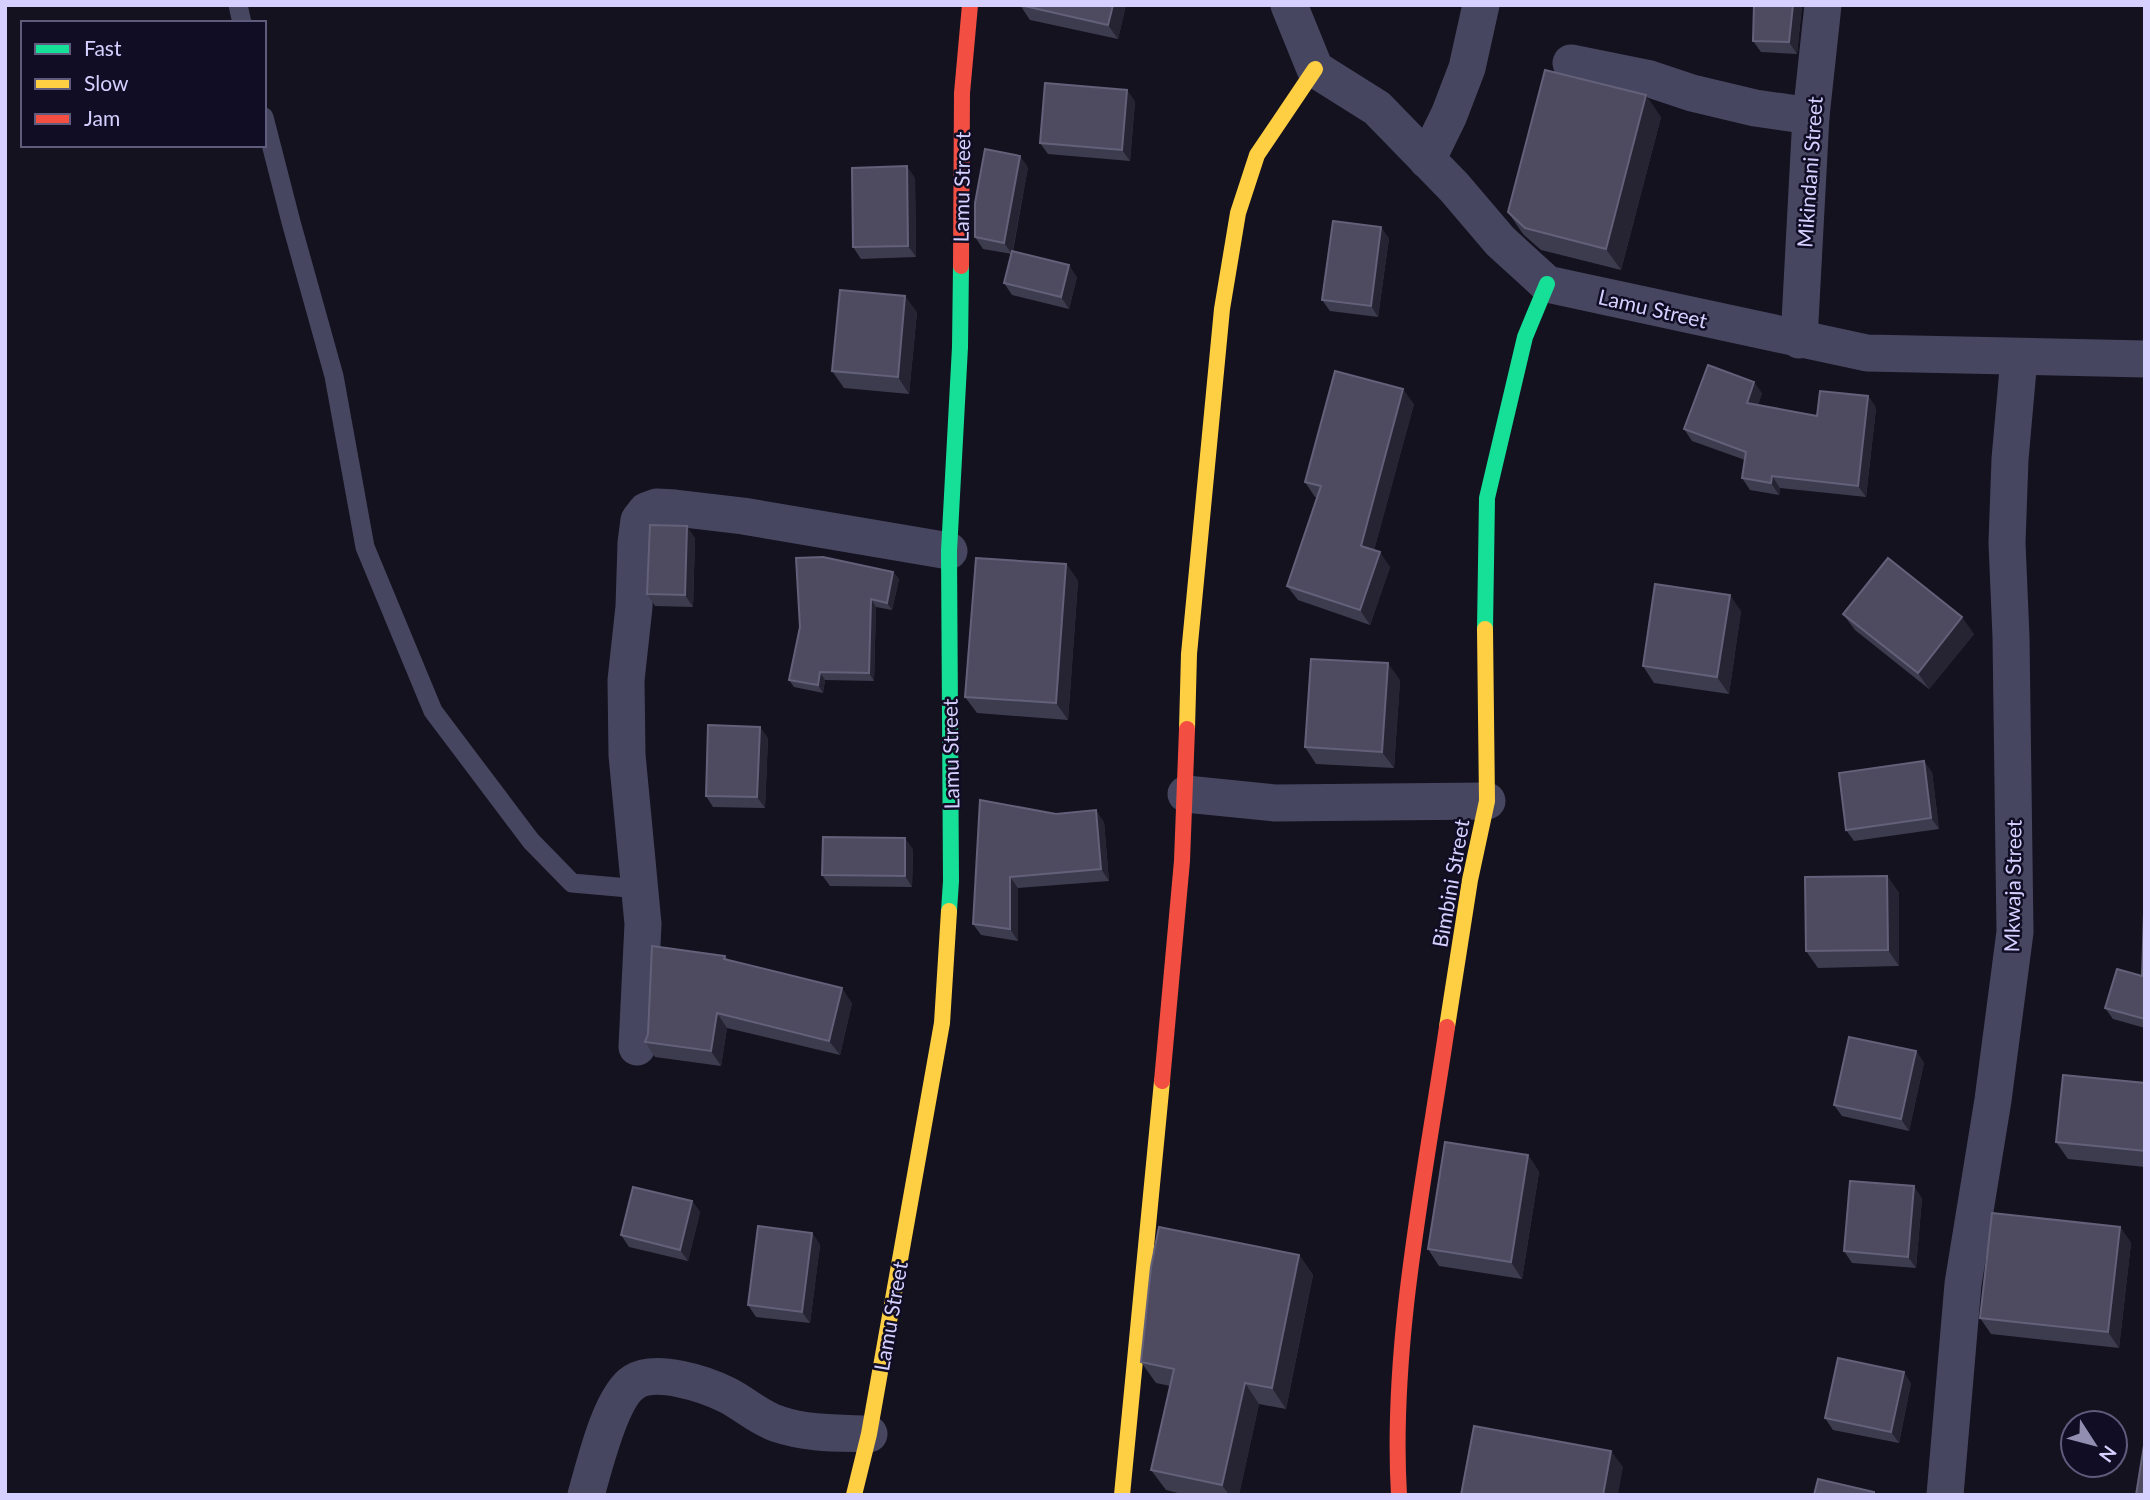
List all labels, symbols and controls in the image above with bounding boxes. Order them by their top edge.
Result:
legend [21,21,266,147]
text: Fast [84,35,122,60]
text: Slow [84,70,129,95]
street label: Mikindani Street [1791,95,1827,248]
text: Jam [84,105,120,130]
street label: Lamu Street [948,131,974,243]
street label: Lamu Street [1596,283,1710,333]
street label: Lamu Street [937,698,963,810]
street label: Bimbini Street [1426,816,1474,949]
street label: Mkwaja Street [1998,819,2026,953]
street label: Lamu Street [868,1259,912,1373]
north arrow [2059,1409,2129,1479]
text: N [2095,1442,2122,1467]

